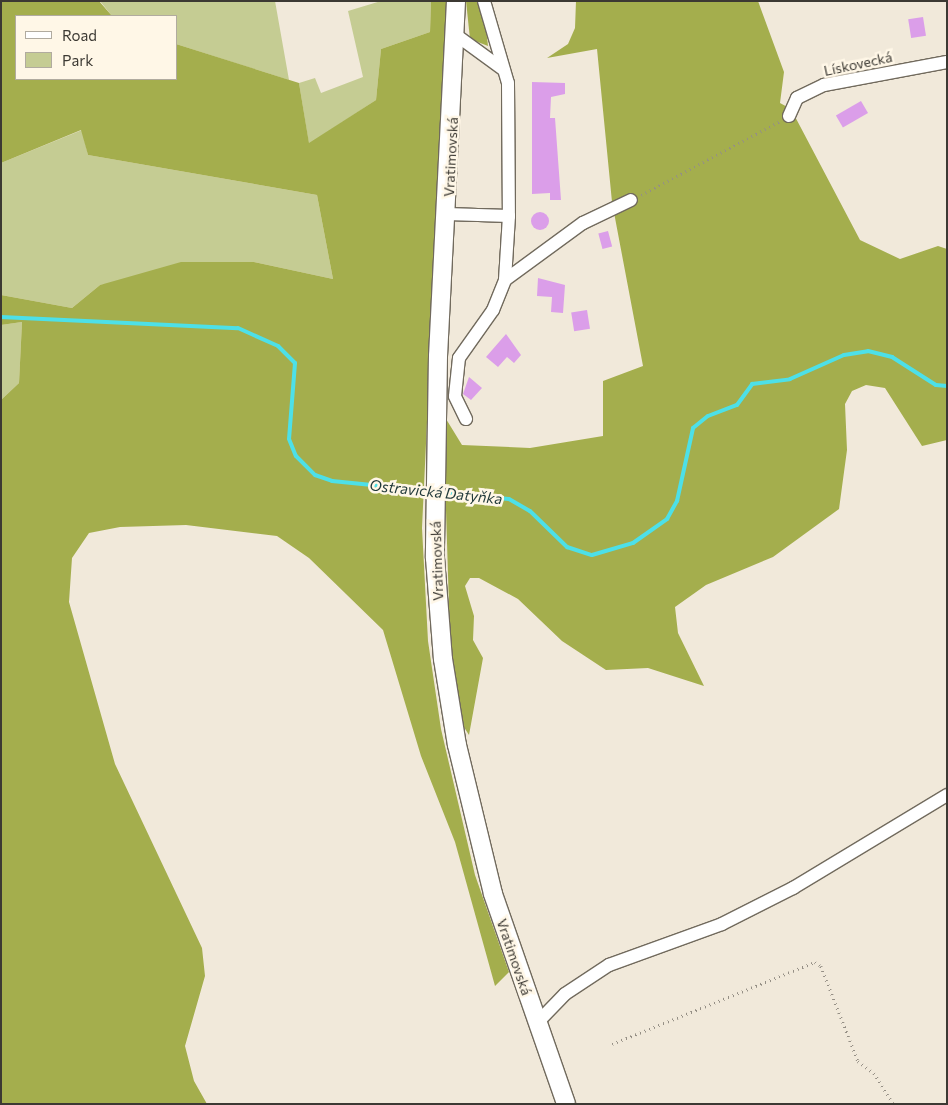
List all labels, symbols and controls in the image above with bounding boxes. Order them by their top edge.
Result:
legend [15,15,178,80]
text: Road [62,26,97,44]
street label: Lískovecká [822,49,894,79]
text: Park [62,51,93,69]
street label: Vratimovská [441,117,461,197]
water label: Ostravická Datyňka [369,476,503,508]
street label: Vratimovská [427,521,447,601]
street label: Vratimovská [493,917,535,997]

